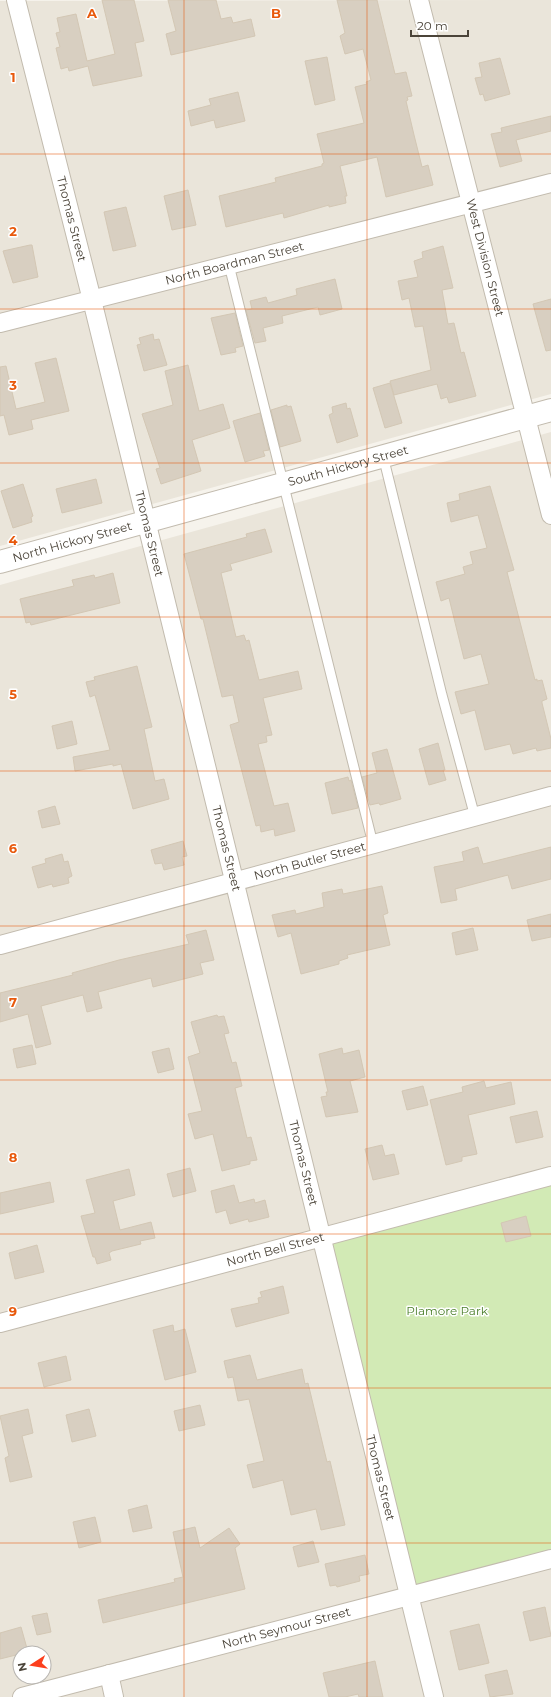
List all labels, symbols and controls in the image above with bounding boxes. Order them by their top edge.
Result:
text: A [86,5,98,21]
text: B [271,5,281,21]
scale bar [411,12,468,38]
text: 20 m [417,18,448,33]
text: 1 [10,69,16,85]
street label: Thomas Street [54,175,90,263]
street label: West Division Street [463,197,508,318]
text: 2 [9,223,17,239]
street label: North Boardman Street [164,238,305,288]
text: 3 [8,377,17,393]
street label: South Hickory Street [286,442,410,489]
street label: Thomas Street [132,489,167,578]
street label: North Hickory Street [11,518,134,565]
text: 4 [9,532,18,548]
text: 5 [9,686,17,702]
street label: Thomas Street [209,804,244,893]
street label: North Butler Street [252,838,367,883]
text: 6 [9,840,18,856]
text: 7 [9,994,17,1010]
street label: Thomas Street [286,1119,322,1207]
text: 8 [9,1149,18,1165]
street label: North Bell Street [225,1229,326,1269]
text: 9 [9,1303,17,1319]
park label: Plamore Park [406,1303,489,1318]
street label: Thomas Street [363,1433,399,1522]
street label: North Seymour Street [220,1604,352,1652]
north arrow [12,1645,52,1685]
text: N [14,1661,30,1673]

